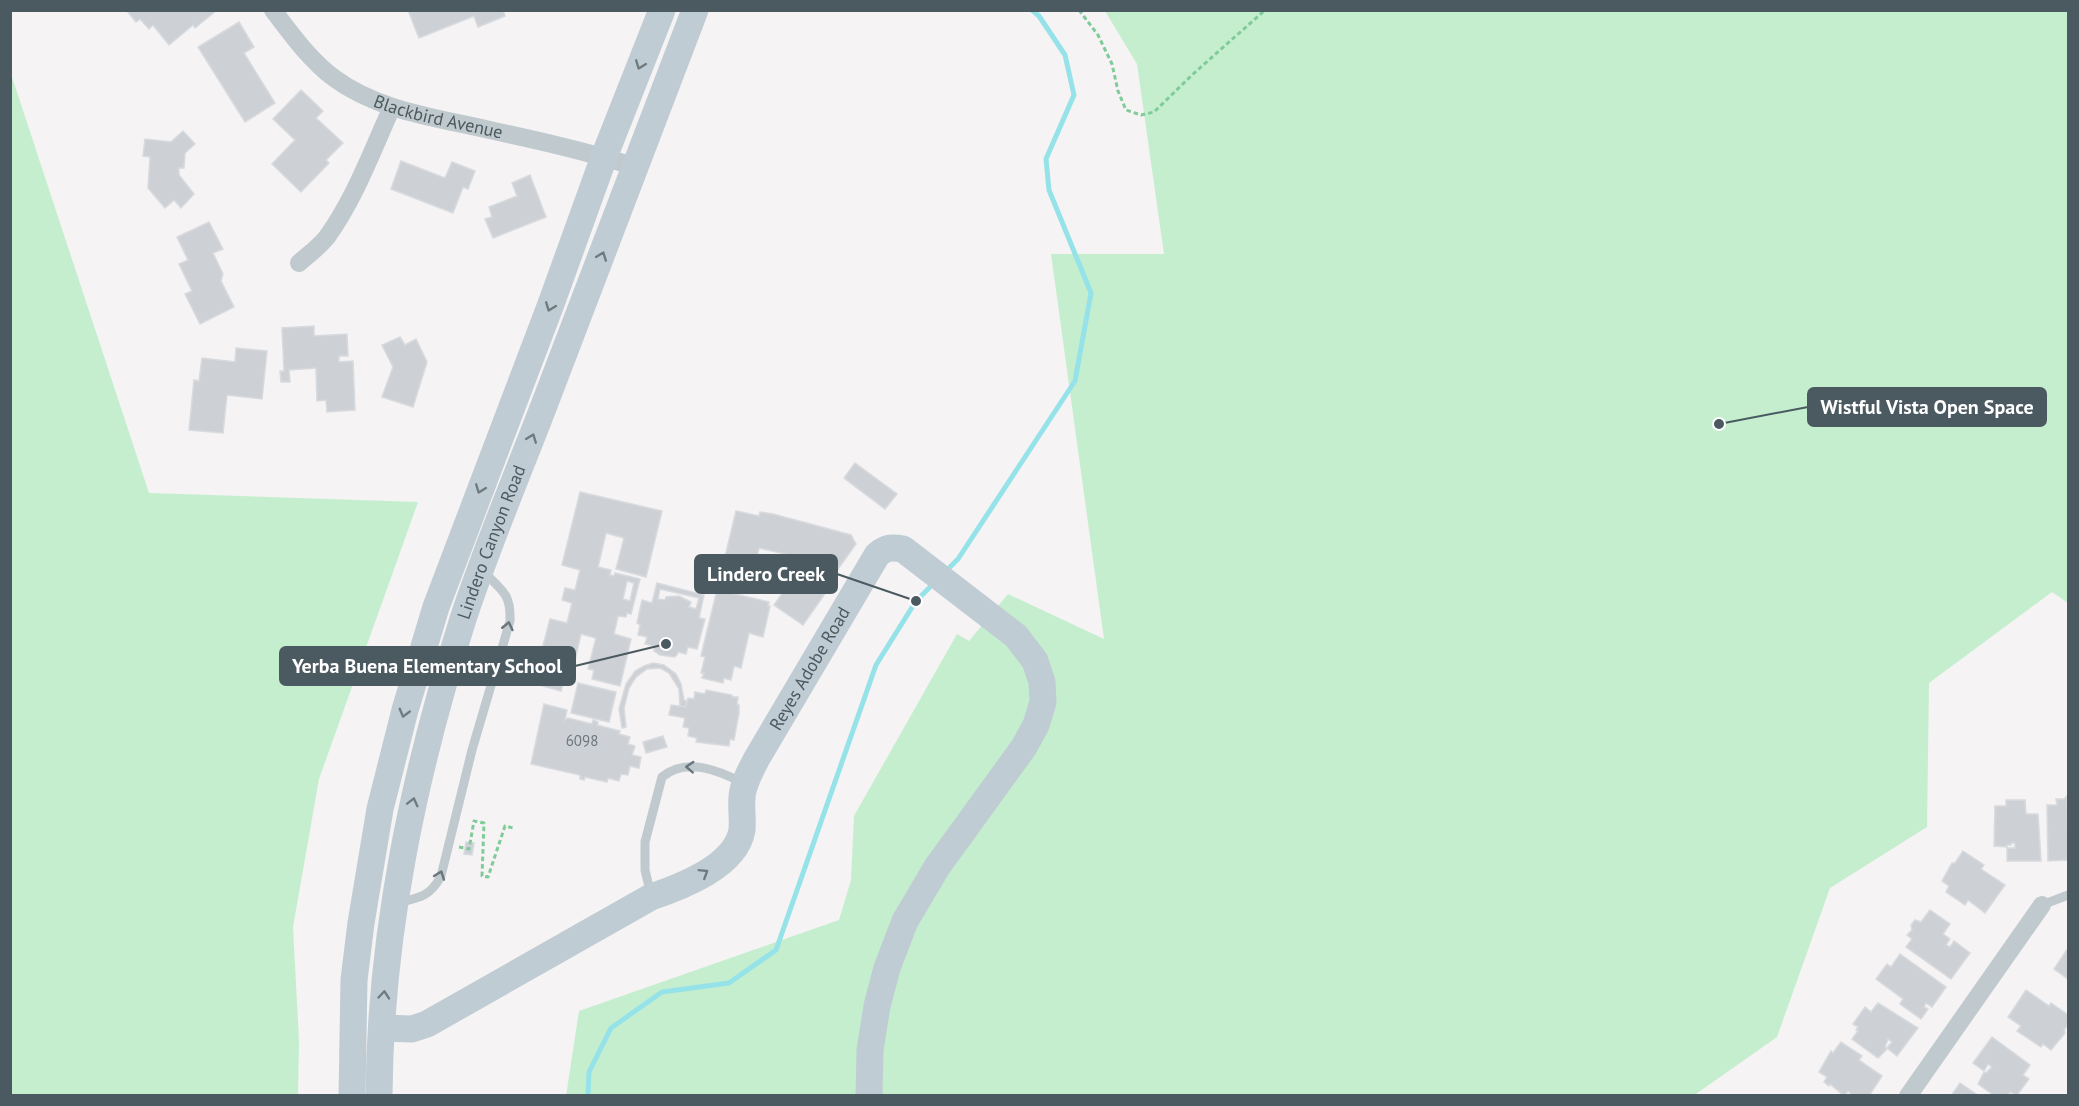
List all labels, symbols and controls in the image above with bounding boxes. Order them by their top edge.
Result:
one-way arrow [635,59,648,70]
street label: Blackbird Avenue [370,89,505,144]
one-way arrow [594,251,607,262]
one-way arrow [545,301,558,311]
callout: Wistful Vista Open Space [1808,388,2046,426]
text: Wistful Vista Open Space [1820,394,2034,420]
one-way arrow [524,433,537,444]
street label: Lindero Canyon Road [452,462,530,622]
one-way arrow [475,482,487,493]
callout: Lindero Creek [695,555,837,593]
text: Lindero Creek [707,561,825,587]
street label: Reyes Adobe Road [764,603,855,734]
one-way arrow [501,621,514,631]
callout: Yerba Buena Elementary School [280,647,575,685]
text: Yerba Buena Elementary School [291,653,562,679]
one-way arrow [399,708,412,718]
house number: 6098 [566,731,598,750]
one-way arrow [685,761,694,774]
one-way arrow [405,798,418,808]
one-way arrow [698,868,708,880]
one-way arrow [433,870,446,881]
one-way arrow [378,991,391,1000]

